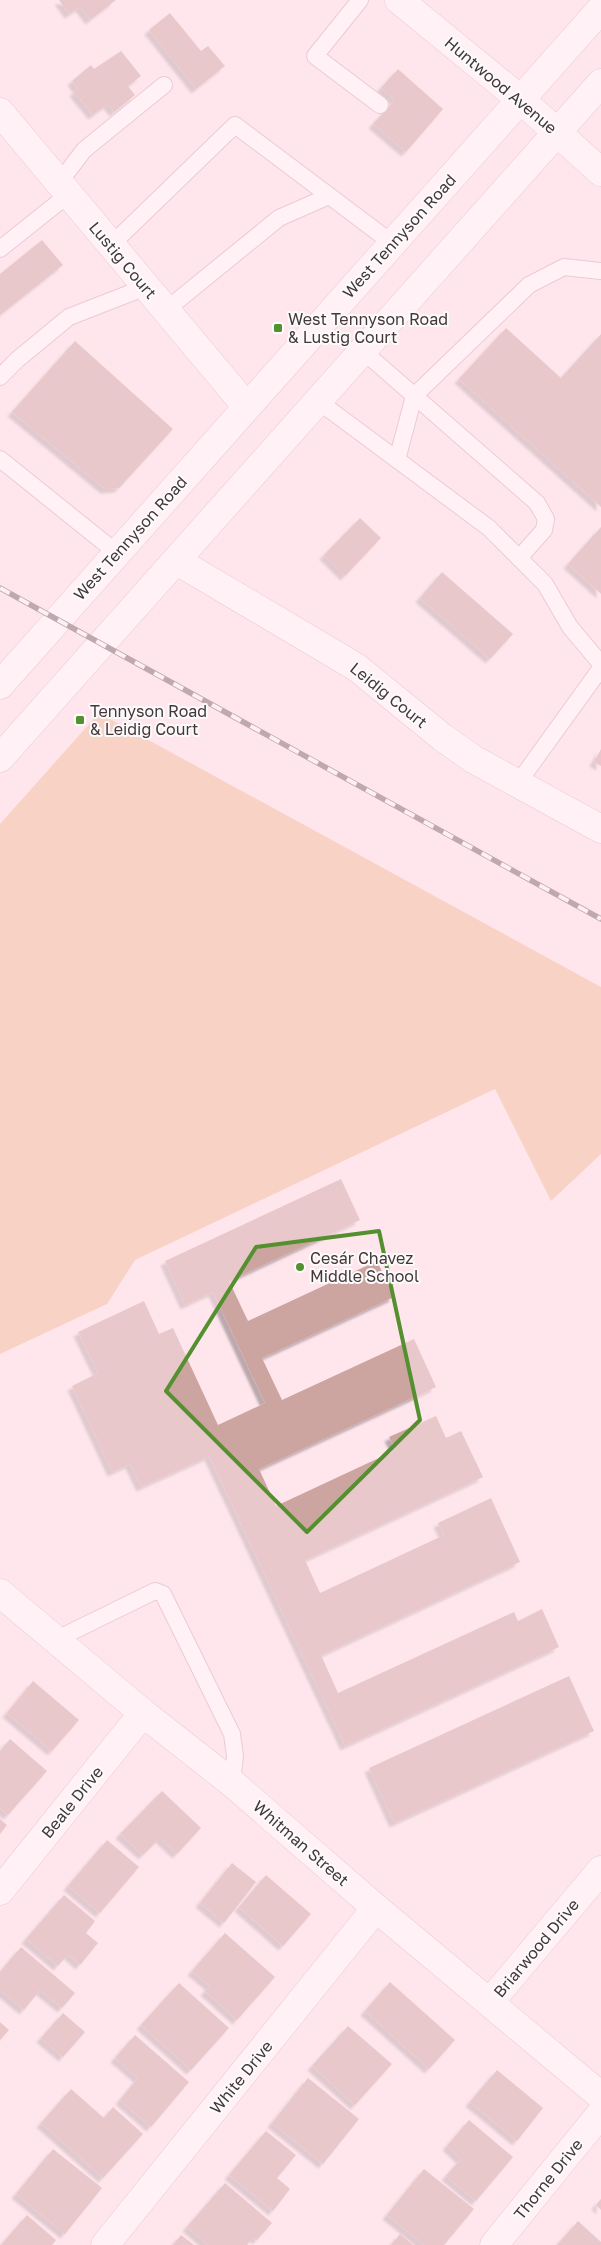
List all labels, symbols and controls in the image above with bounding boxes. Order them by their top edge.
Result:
street label: Huntwood Avenue [441,32,561,138]
street label: West Tennyson Road [338,170,460,302]
street label: Lustig Court [85,217,161,303]
place label: West Tennyson Road & Lustig Court [288,309,448,347]
marker: West Tennyson Road & Lustig Court [272,322,284,334]
street label: West Tennyson Road [69,472,191,604]
street label: Leidig Court [346,658,432,732]
place label: Tennyson Road & Leidig Court [90,701,207,739]
marker: Tennyson Road & Leidig Court [74,714,86,726]
place label: Cesár Chavez Middle School [310,1248,419,1286]
marker: Cesár Chavez Middle School [294,1261,306,1273]
street label: Beale Drive [37,1762,107,1842]
street label: Whitman Street [249,1796,353,1890]
street label: Briarwood Drive [489,1895,583,2001]
street label: White Drive [205,2036,277,2118]
street label: Thorne Drive [509,2134,587,2224]

